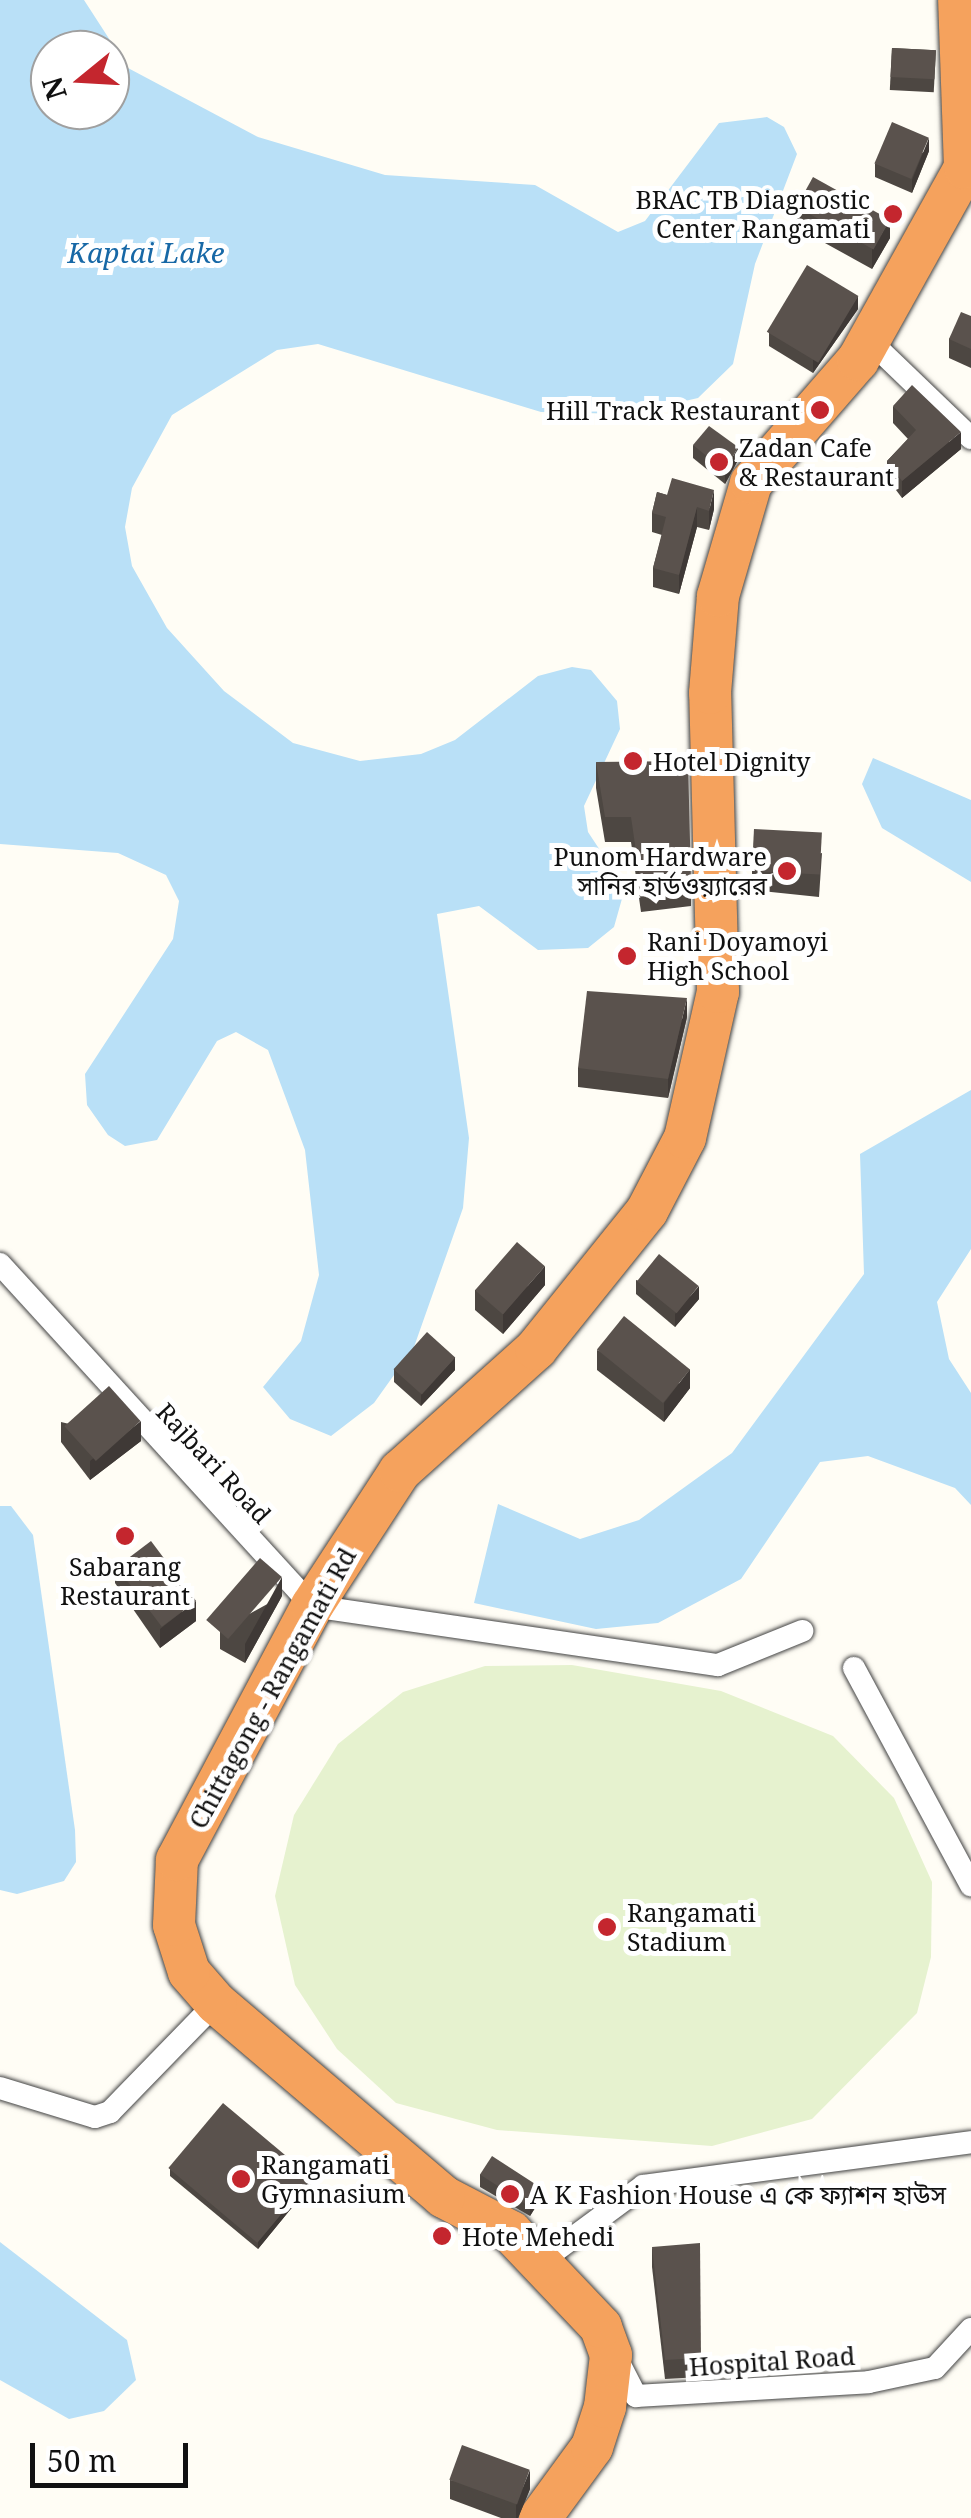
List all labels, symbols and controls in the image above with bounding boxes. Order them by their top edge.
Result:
north arrow [30,30,130,130]
text: N [32,72,75,105]
place label: BRAC TB Diagnostic Center Rangamati [635,185,870,244]
marker: BRAC TB Diagnostic Center Rangamati [880,201,906,227]
water label: Kaptai Lake [67,235,225,269]
place label: Hill Track Restaurant [546,395,800,425]
marker: Hill Track Restaurant [809,399,831,421]
place label: Zadan Cafe & Restaurant [739,433,894,492]
marker: Zadan Cafe & Restaurant [708,451,730,473]
place label: Hotel Dignity [653,746,810,776]
marker: Hotel Dignity [622,750,644,772]
place label: Punom Hardware সানির হার্ডওয়্যারের [554,842,767,901]
marker: Punom Hardware সানির হার্ডওয়্যারের [776,860,798,882]
place label: Rani Doyamoyi High School [647,927,828,986]
marker: Rani Doyamoyi High School [616,945,638,967]
street label: Rajbari Road [151,1396,277,1530]
marker: Sabarang Restaurant [114,1525,136,1547]
street label: Chittagong - Rangamati Rd [182,1543,362,1833]
place label: Sabarang Restaurant [60,1552,190,1611]
place label: Rangamati Stadium [627,1898,756,1957]
marker: Rangamati Stadium [596,1916,618,1938]
place label: Rangamati Gymnasium [261,2150,406,2209]
marker: Rangamati Gymnasium [230,2168,252,2190]
place label: A K Fashion House এ কে ফ্যাশন হাউস [530,2179,946,2209]
marker: A K Fashion House এ কে ফ্যাশন হাউস [499,2183,521,2205]
place label: Hote Mehedi [462,2221,614,2251]
marker: Hote Mehedi [431,2225,453,2247]
street label: Hospital Road [688,2340,856,2382]
scale bar [35,2423,192,2485]
text: 50 m [47,2440,117,2481]

